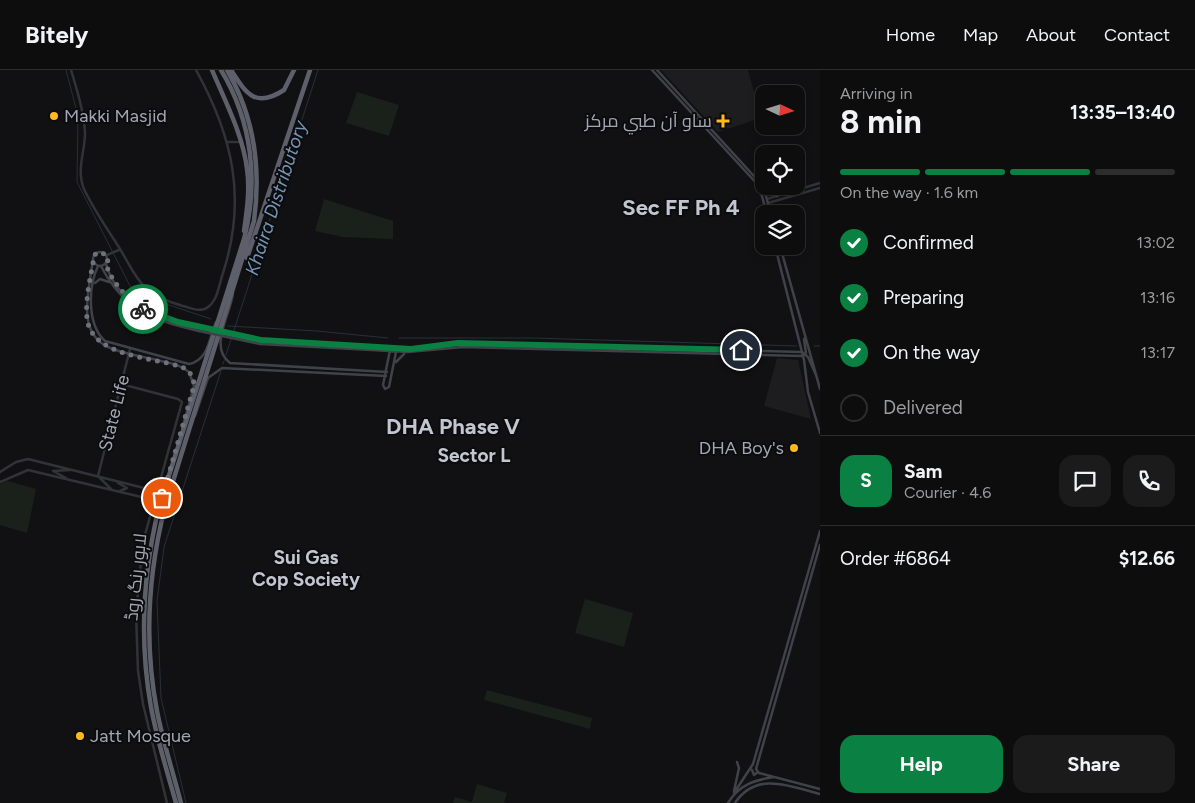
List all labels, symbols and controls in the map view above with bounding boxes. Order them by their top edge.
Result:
text: Bitely [25,20,88,49]
text: Home [886,24,935,46]
text: Map [963,24,998,46]
text: About [1026,24,1076,46]
text: Contact [1104,24,1170,46]
text: Arriving in [840,84,912,103]
north arrow [755,85,805,135]
map controls [755,85,805,255]
text: 13:35–13:40 [1070,101,1175,124]
text: 8 min [840,103,922,141]
place label: Makki Masjid [64,105,167,127]
marker: Makki Masjid [48,110,60,122]
place label: ساو آن طبي مرکز [584,110,712,135]
marker: ساو آن طبي مرکز [716,114,730,128]
water label: Khaira Distributory [240,117,312,278]
button: locate [755,145,805,195]
text: On the way · 1.6 km [840,183,978,202]
district label: Sec FF Ph 4 [622,194,740,221]
button: layers [755,205,805,255]
icon: check [840,229,868,257]
text: Confirmed [883,231,974,254]
text: 13:02 [1136,233,1175,252]
courier [118,284,168,334]
icon: check [840,284,868,312]
text: Preparing [883,286,964,309]
text: 13:16 [1140,288,1175,307]
icon: bike [129,295,157,323]
pin [720,329,762,371]
icon: home [727,336,755,364]
icon: check [840,339,868,367]
text: On the way [883,341,980,364]
text: 13:17 [1140,343,1175,362]
street label: State Life [94,372,134,453]
text: Delivered [883,396,963,419]
district label: DHA Phase V [386,413,520,440]
place label: DHA Boy's [699,437,784,459]
marker: DHA Boy's [788,442,800,454]
district label: Sector L [438,444,510,467]
button: chat [1059,455,1111,507]
button: phone [1123,455,1175,507]
text: Sam [904,460,942,483]
text: S [860,469,872,492]
pin [141,477,183,519]
text: Courier · 4.6 [904,483,991,502]
icon: bag [148,484,176,512]
street label: لاہور رنگ روڈ [120,532,153,622]
district label: Sui Gas Cop Society [252,546,360,591]
text: Order #6864 [840,547,951,570]
text: $12.66 [1119,547,1175,570]
place label: Jatt Mosque [90,725,191,747]
marker: Jatt Mosque [74,730,86,742]
button: Help [840,735,1003,793]
button: Share [1013,735,1175,793]

